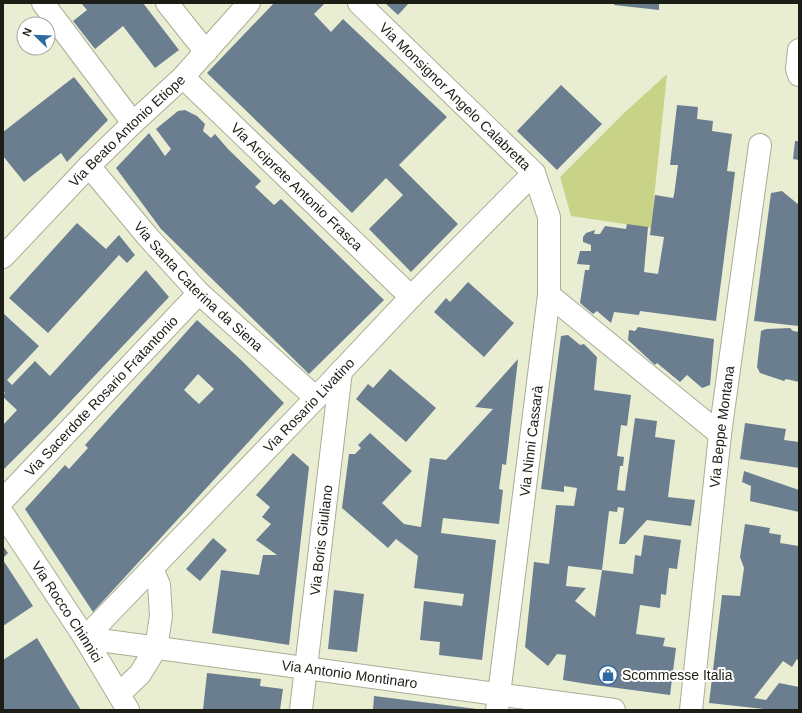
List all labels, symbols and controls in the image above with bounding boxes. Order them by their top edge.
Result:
north arrow [16,16,56,56]
street label: Via Monsignor Angelo Calabretta [376,19,534,174]
text: N [20,26,34,38]
street label: Via Beato Antonio Etiope [66,71,188,190]
street label: Via Arciprete Antonio Frasca [228,120,366,254]
street label: Via Santa Caterina da Siena [131,218,266,355]
street label: Via Sacerdote Rosario Fratantonio [22,313,181,480]
street label: Via Rosario Livatino [260,354,358,456]
street label: Via Beppe Montana [706,364,737,488]
street label: Via Ninni Cassarà [516,384,546,497]
street label: Via Boris Giuliano [307,484,336,596]
street label: Via Rocco Chinnici [28,558,106,665]
street label: Via Antonio Montinaro [281,657,419,691]
shop icon: Scommesse Italia [597,664,619,686]
place label: Scommesse Italia [622,667,733,683]

